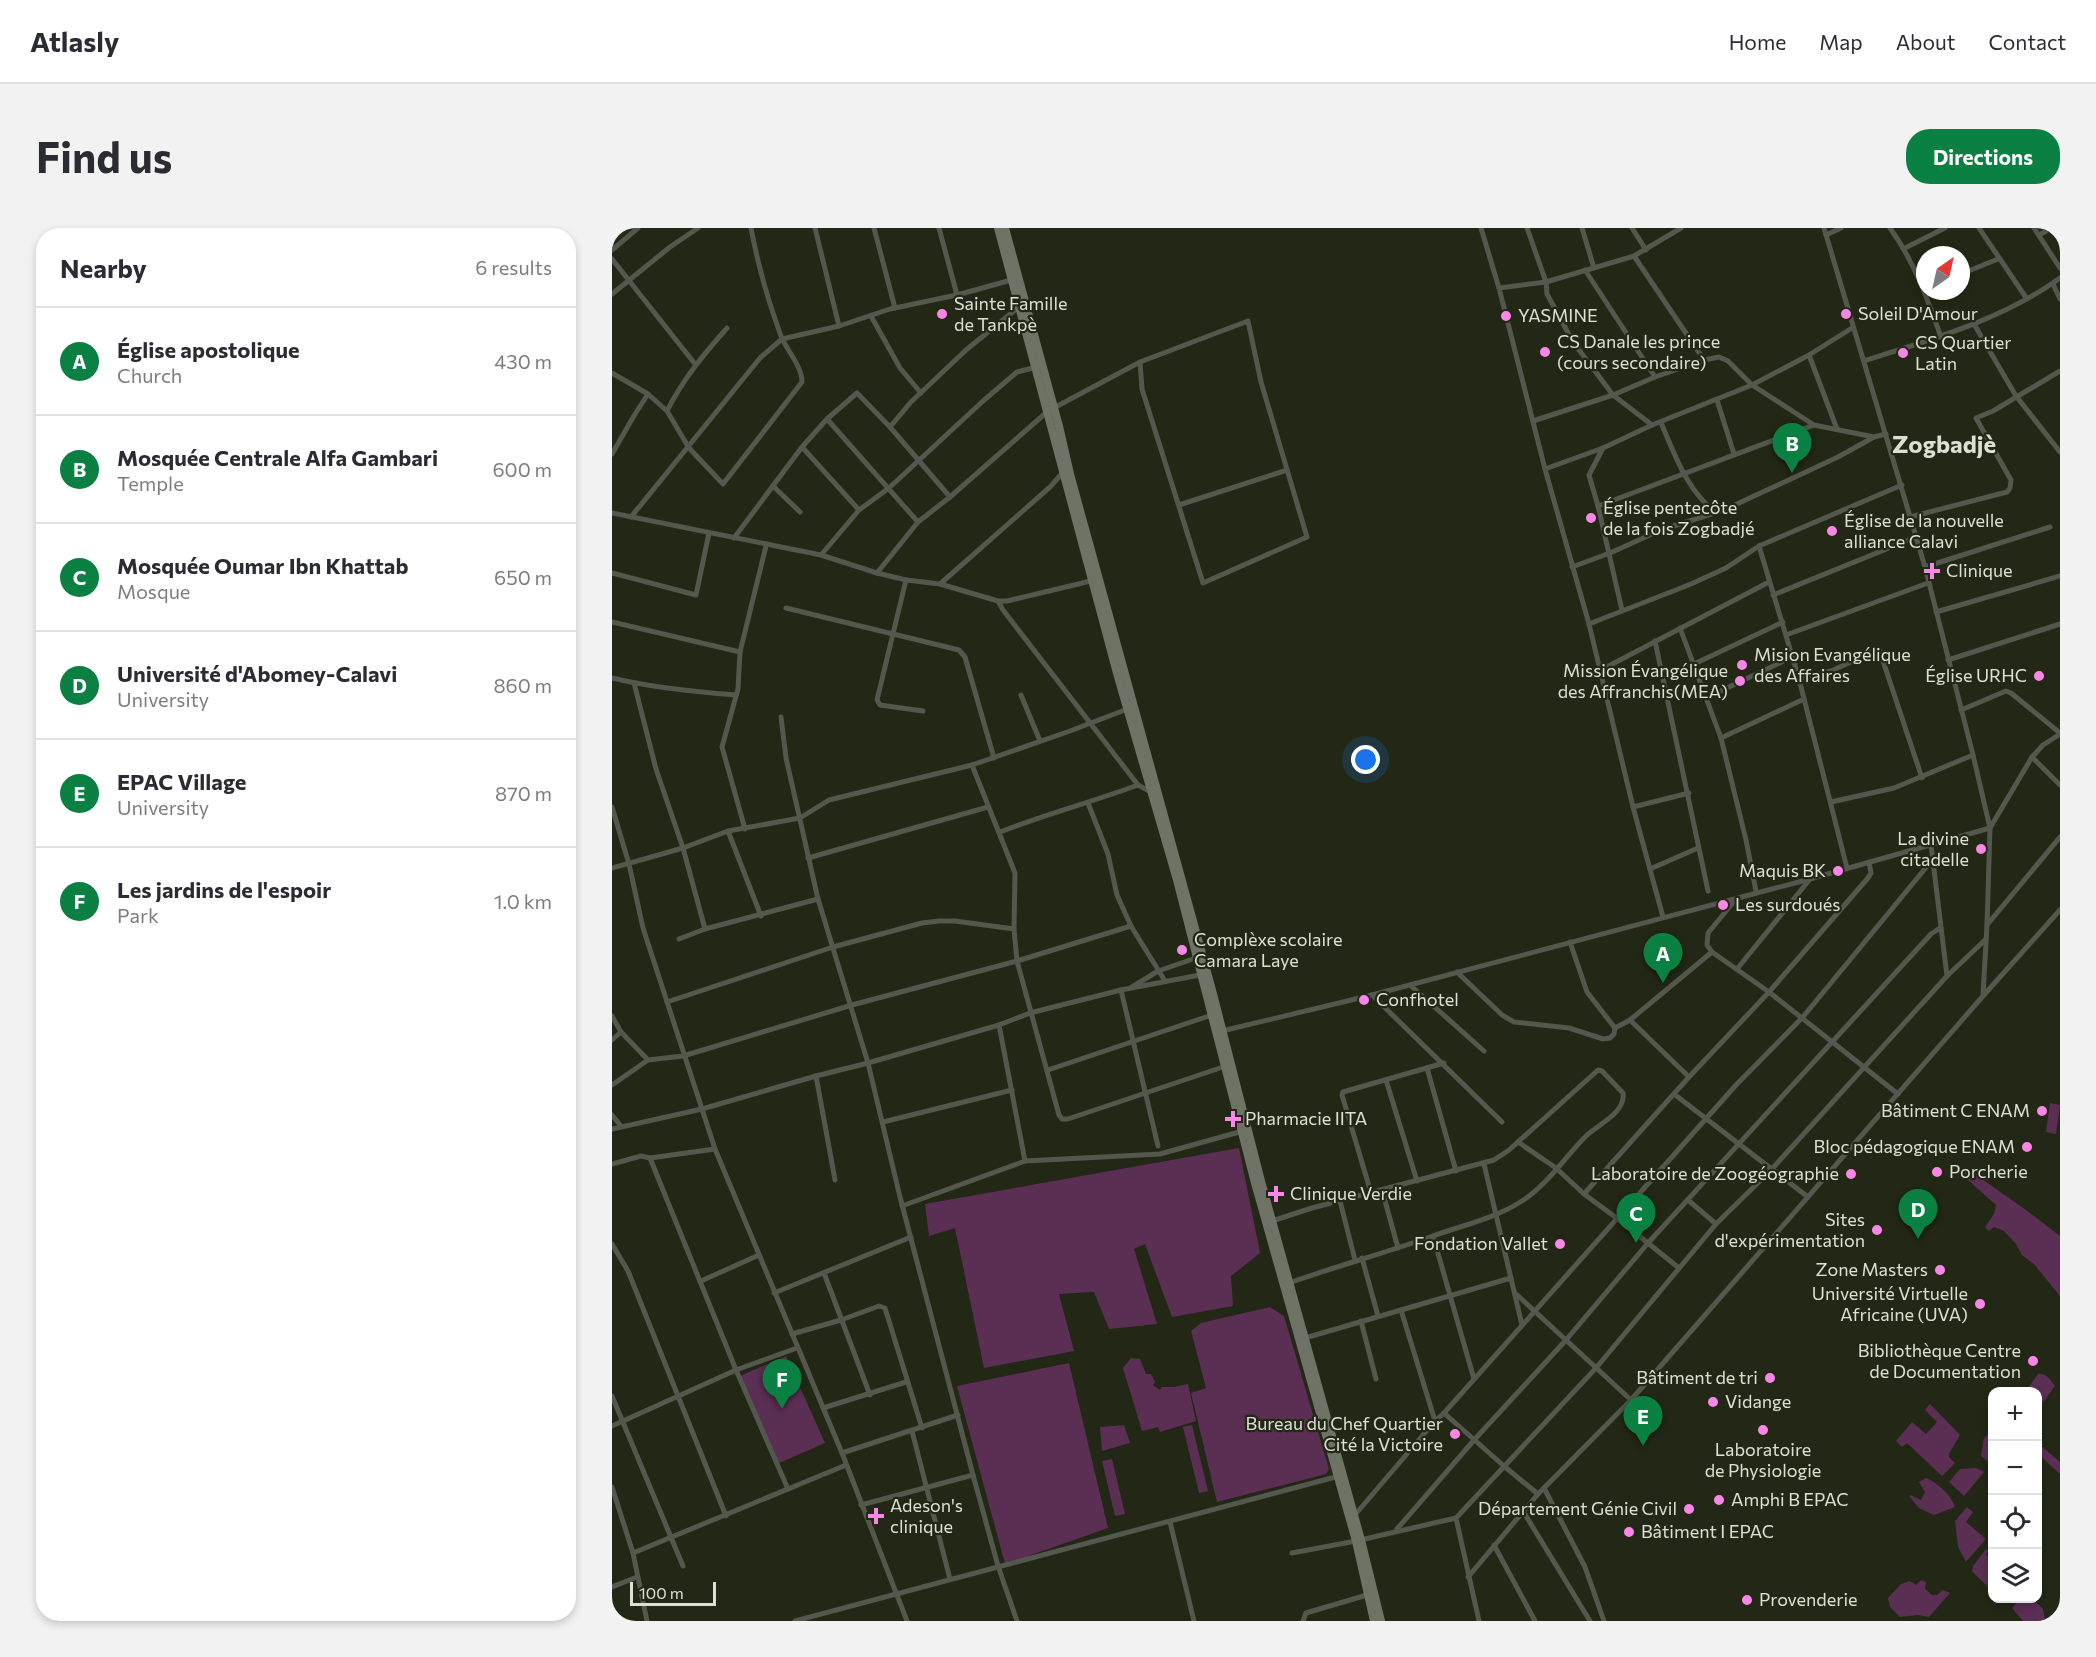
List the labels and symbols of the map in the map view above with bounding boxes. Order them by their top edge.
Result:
north arrow [1916,246,1970,300]
place label: Sainte Famille de Tankpè [954,292,1067,335]
place label: Soleil D'Amour [1858,302,1978,324]
place label: YASMINE [1518,304,1598,326]
marker: Sainte Famille de Tankpè [935,307,949,321]
marker: Soleil D'Amour [1839,307,1853,321]
marker: YASMINE [1499,309,1513,323]
place label: CS Danale les prince (cours secondaire) [1557,330,1720,373]
place label: CS Quartier Latin [1915,331,2011,374]
marker: CS Danale les prince (cours secondaire) [1538,345,1552,359]
marker: CS Quartier Latin [1896,346,1910,360]
pin: B [1772,424,1812,473]
district label: Zogbadjè [1892,429,1996,458]
place label: Église pentecôte de la fois Zogbadjé [1603,496,1755,539]
place label: Église de la nouvelle alliance Calavi [1844,509,2004,552]
marker: Église pentecôte de la fois Zogbadjé [1584,511,1598,525]
marker: Église de la nouvelle alliance Calavi [1825,524,1839,538]
place label: Clinique [1946,559,2013,581]
marker: Clinique [1923,562,1941,580]
place label: Mision Evangélique des Affaires [1754,643,1911,686]
marker: Mision Evangélique des Affaires [1735,658,1749,672]
place label: Mission Évangélique des Affranchis(MEA) [1558,659,1728,702]
place label: Église URHC [1925,664,2027,686]
marker: Église URHC [2032,669,2046,683]
marker: Mission Évangélique des Affranchis(MEA) [1733,674,1747,688]
your location [1351,745,1380,774]
place label: La divine citadelle [1897,827,1969,870]
marker: La divine citadelle [1974,842,1988,856]
place label: Maquis BK [1739,859,1826,881]
marker: Maquis BK [1831,864,1845,878]
place label: Les surdoués [1735,893,1840,915]
marker: Les surdoués [1716,898,1730,912]
place label: Complèxe scolaire Camara Laye [1194,928,1342,971]
pin: A [1644,934,1682,983]
marker: Complèxe scolaire Camara Laye [1175,943,1189,957]
place label: Confhotel [1376,988,1459,1010]
marker: Confhotel [1357,993,1371,1007]
place label: Bâtiment C ENAM [1881,1099,2030,1121]
marker: Bâtiment C ENAM [2035,1104,2049,1118]
place label: Pharmacie IITA [1245,1107,1367,1129]
marker: Pharmacie IITA [1226,1112,1240,1126]
place label: Bloc pédagogique ENAM [1814,1135,2015,1157]
marker: Bloc pédagogique ENAM [2020,1140,2034,1154]
place label: Porcherie [1949,1160,2028,1182]
place label: Laboratoire de Zoogéographie [1591,1162,1839,1184]
marker: Porcherie [1930,1165,1944,1179]
marker: Laboratoire de Zoogéographie [1844,1167,1858,1181]
place label: Clinique Verdie [1290,1182,1412,1204]
marker: Clinique Verdie [1267,1185,1285,1203]
pin: D [1898,1190,1938,1239]
pin: C [1616,1194,1656,1243]
place label: Sites d'expérimentation [1715,1208,1865,1251]
marker: Sites d'expérimentation [1870,1223,1884,1237]
place label: Fondation Vallet [1414,1232,1548,1254]
marker: Fondation Vallet [1553,1237,1567,1251]
place label: Zone Masters [1815,1258,1928,1280]
marker: Zone Masters [1933,1263,1947,1277]
place label: Université Virtuelle Africaine (UVA) [1812,1282,1968,1325]
marker: Université Virtuelle Africaine (UVA) [1973,1297,1987,1311]
place label: Bibliothèque Centre de Documentation [1858,1339,2021,1382]
marker: Bibliothèque Centre de Documentation [2026,1354,2040,1368]
pin: F [762,1360,802,1409]
place label: Bâtiment de tri [1636,1366,1758,1388]
marker: Bâtiment de tri [1763,1371,1777,1385]
place label: Vidange [1725,1390,1791,1412]
marker: Vidange [1706,1395,1720,1409]
pin: E [1624,1396,1662,1446]
place label: Bureau du Chef Quartier Cité la Victoire [1246,1412,1443,1455]
marker: Laboratoire de Physiologie [1756,1423,1770,1437]
marker: Bureau du Chef Quartier Cité la Victoire [1448,1427,1462,1441]
place label: Laboratoire de Physiologie [1705,1438,1821,1481]
place label: Amphi B EPAC [1731,1488,1848,1510]
marker: Amphi B EPAC [1712,1493,1726,1507]
place label: Adeson's clinique [890,1494,963,1537]
place label: Département Génie Civil [1478,1497,1677,1519]
marker: Département Génie Civil [1682,1502,1696,1516]
marker: Adeson's clinique [867,1507,885,1525]
place label: Bâtiment I EPAC [1641,1520,1774,1542]
marker: Bâtiment I EPAC [1622,1525,1636,1539]
scale bar [630,1579,716,1606]
place label: Provenderie [1759,1588,1858,1610]
marker: Provenderie [1740,1593,1754,1607]

